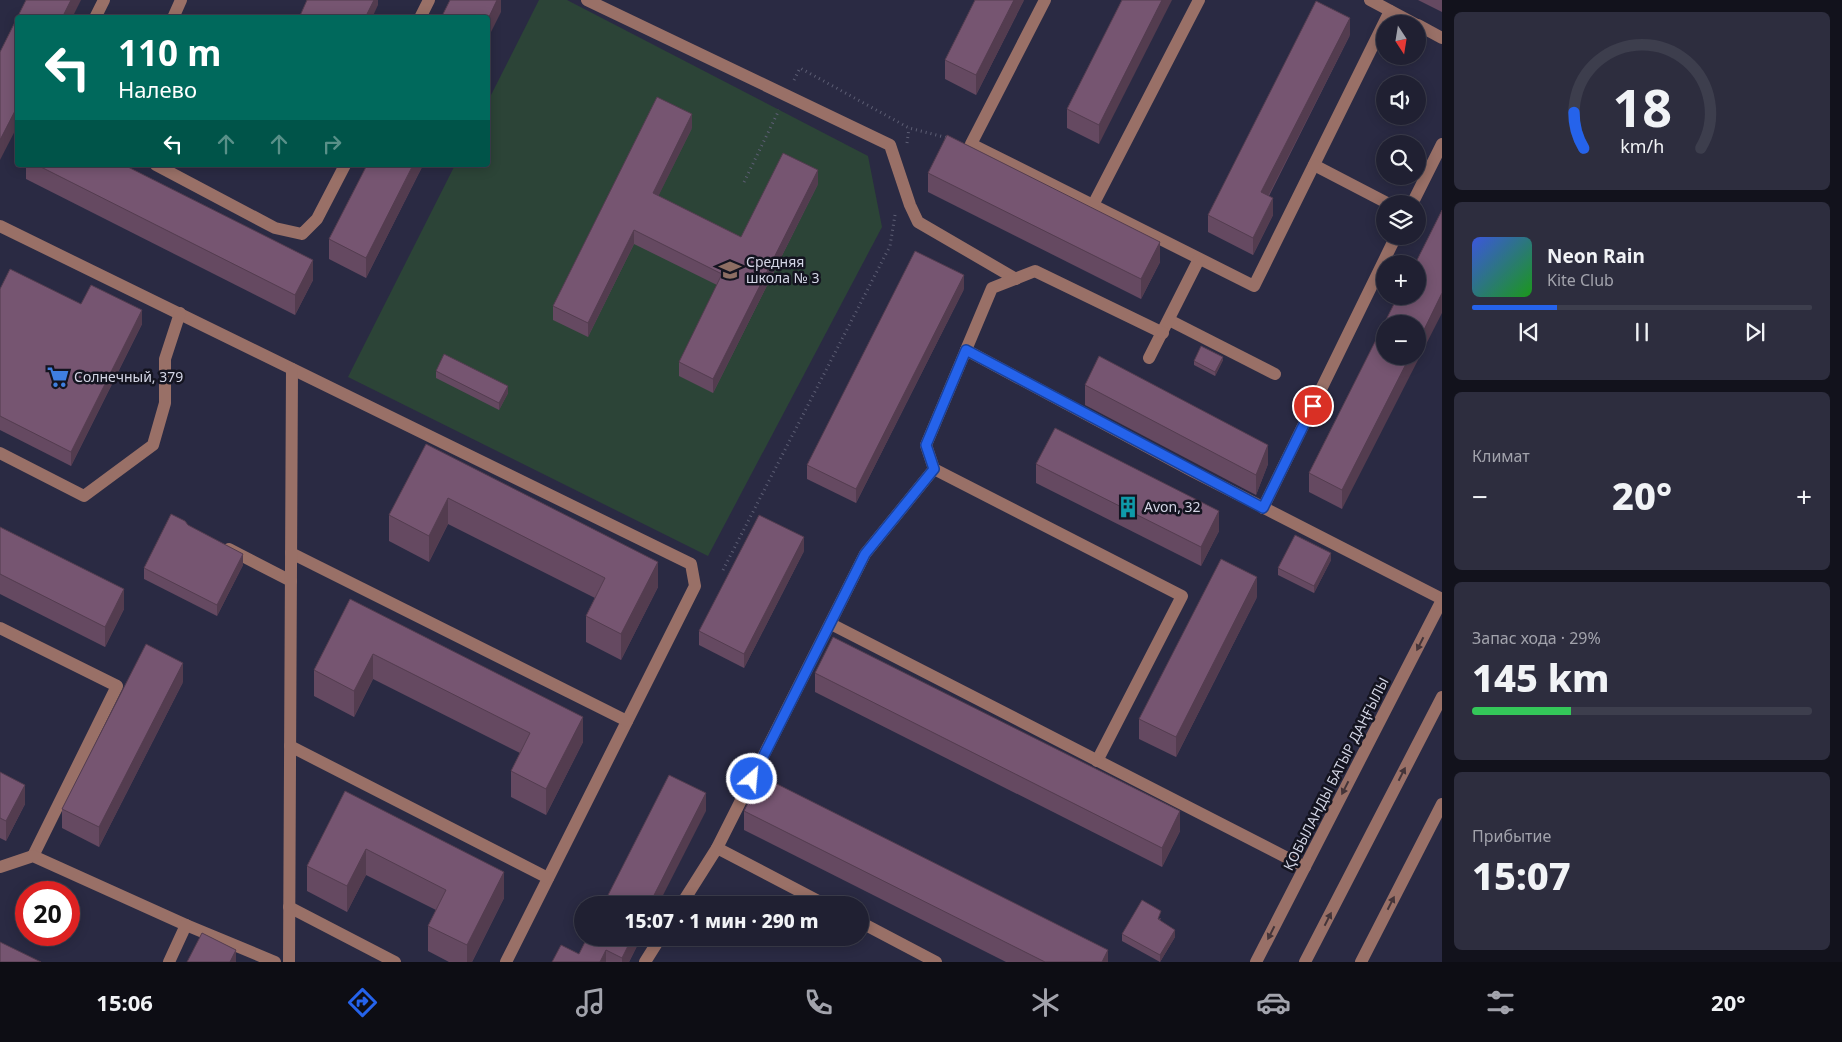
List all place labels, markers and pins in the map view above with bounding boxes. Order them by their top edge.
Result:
place label: Средняя школа № 3 [746,252,820,287]
school or university icon: Средняя школа № 3 [717,257,743,283]
supermarket icon: Солнечный, 379 [45,364,71,390]
place label: Солнечный, 379 [74,367,183,386]
pin [1292,385,1334,427]
building icon: Avon, 32 [1115,494,1141,520]
place label: Avon, 32 [1144,497,1201,516]

